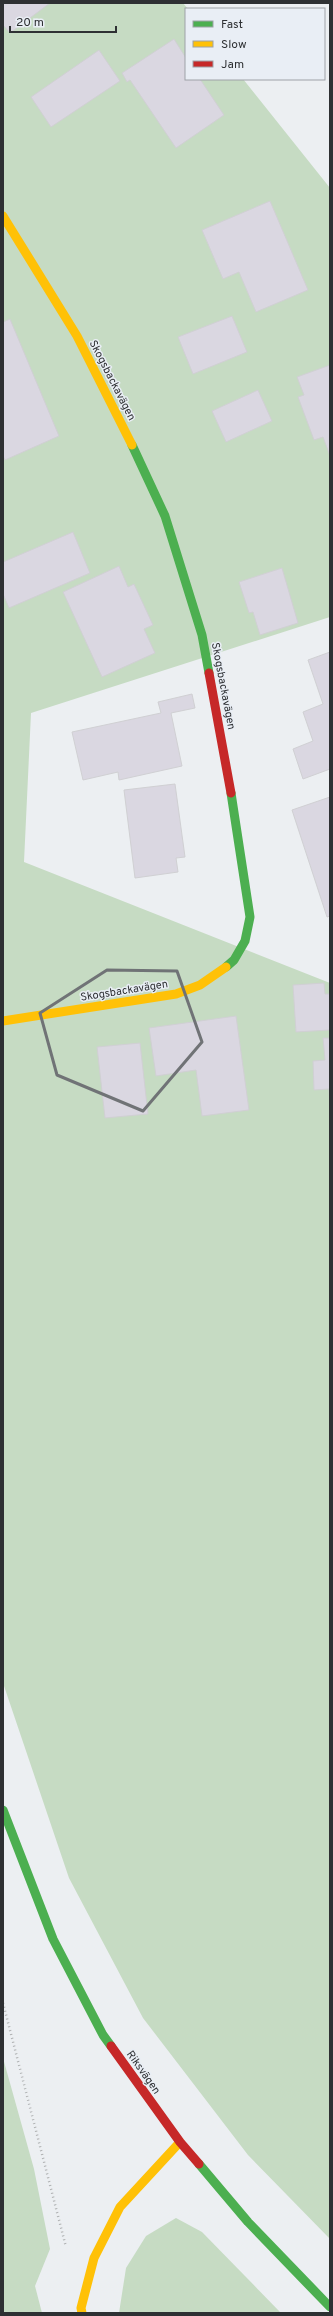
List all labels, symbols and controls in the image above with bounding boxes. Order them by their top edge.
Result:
scale bar [10,8,116,34]
legend [185,8,325,80]
text: 20 m [16,15,44,31]
text: Fast [221,17,243,33]
text: Slow [221,37,247,53]
text: Jam [221,57,244,73]
street label: Skogsbackavägen [86,338,138,423]
street label: Skogsbackavägen [208,641,238,731]
street label: Skogsbackavägen [79,977,169,1005]
street label: Riksvägen [123,2048,163,2097]

